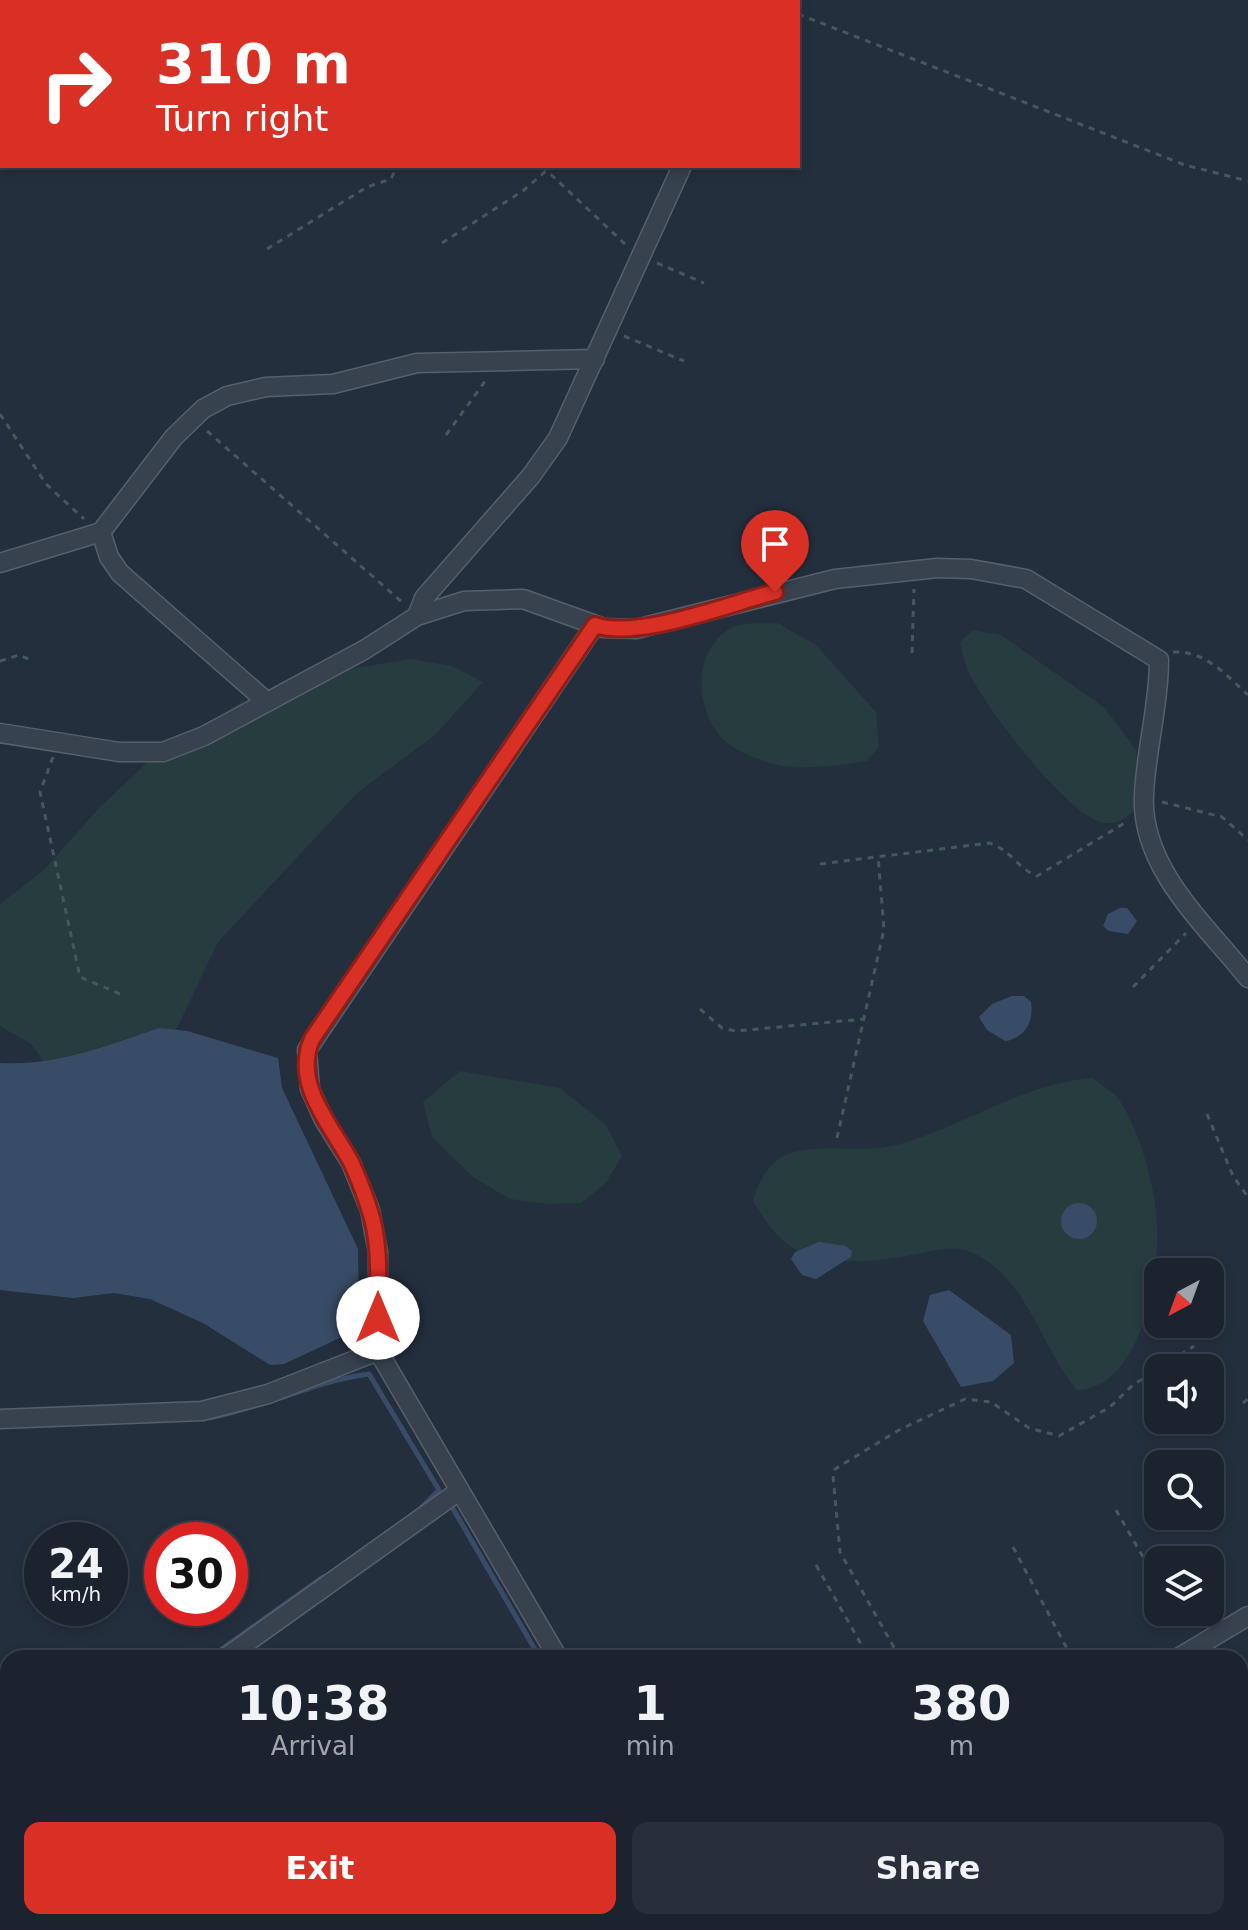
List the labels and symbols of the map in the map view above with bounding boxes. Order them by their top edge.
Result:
pin [741,510,809,592]
north arrow [1144,1258,1224,1338]
position arrow [336,1276,420,1360]
speed limit sign: 30 [144,1522,248,1626]

